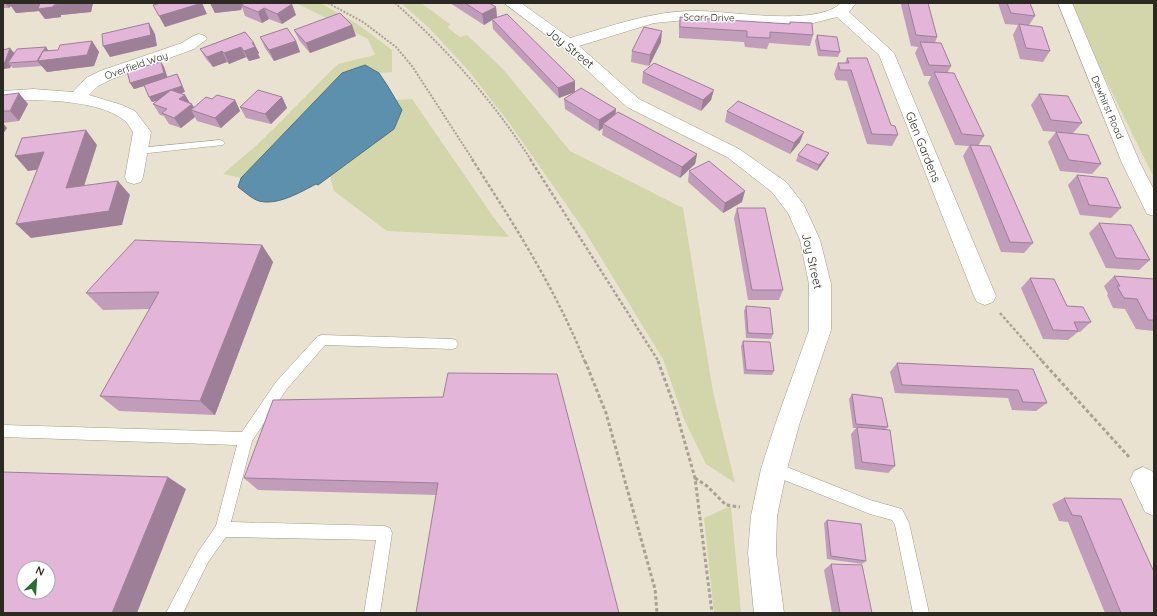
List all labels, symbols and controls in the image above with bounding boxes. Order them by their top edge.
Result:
street label: Scarr Drive [683,11,735,24]
street label: Joy Street [543,24,597,71]
street label: Overfield Way [103,49,170,82]
street label: Dewhirst Road [1088,73,1127,141]
street label: Glen Gardens [903,109,945,185]
street label: Joy Street [799,231,826,290]
north arrow [16,560,56,600]
text: N [34,563,47,579]

